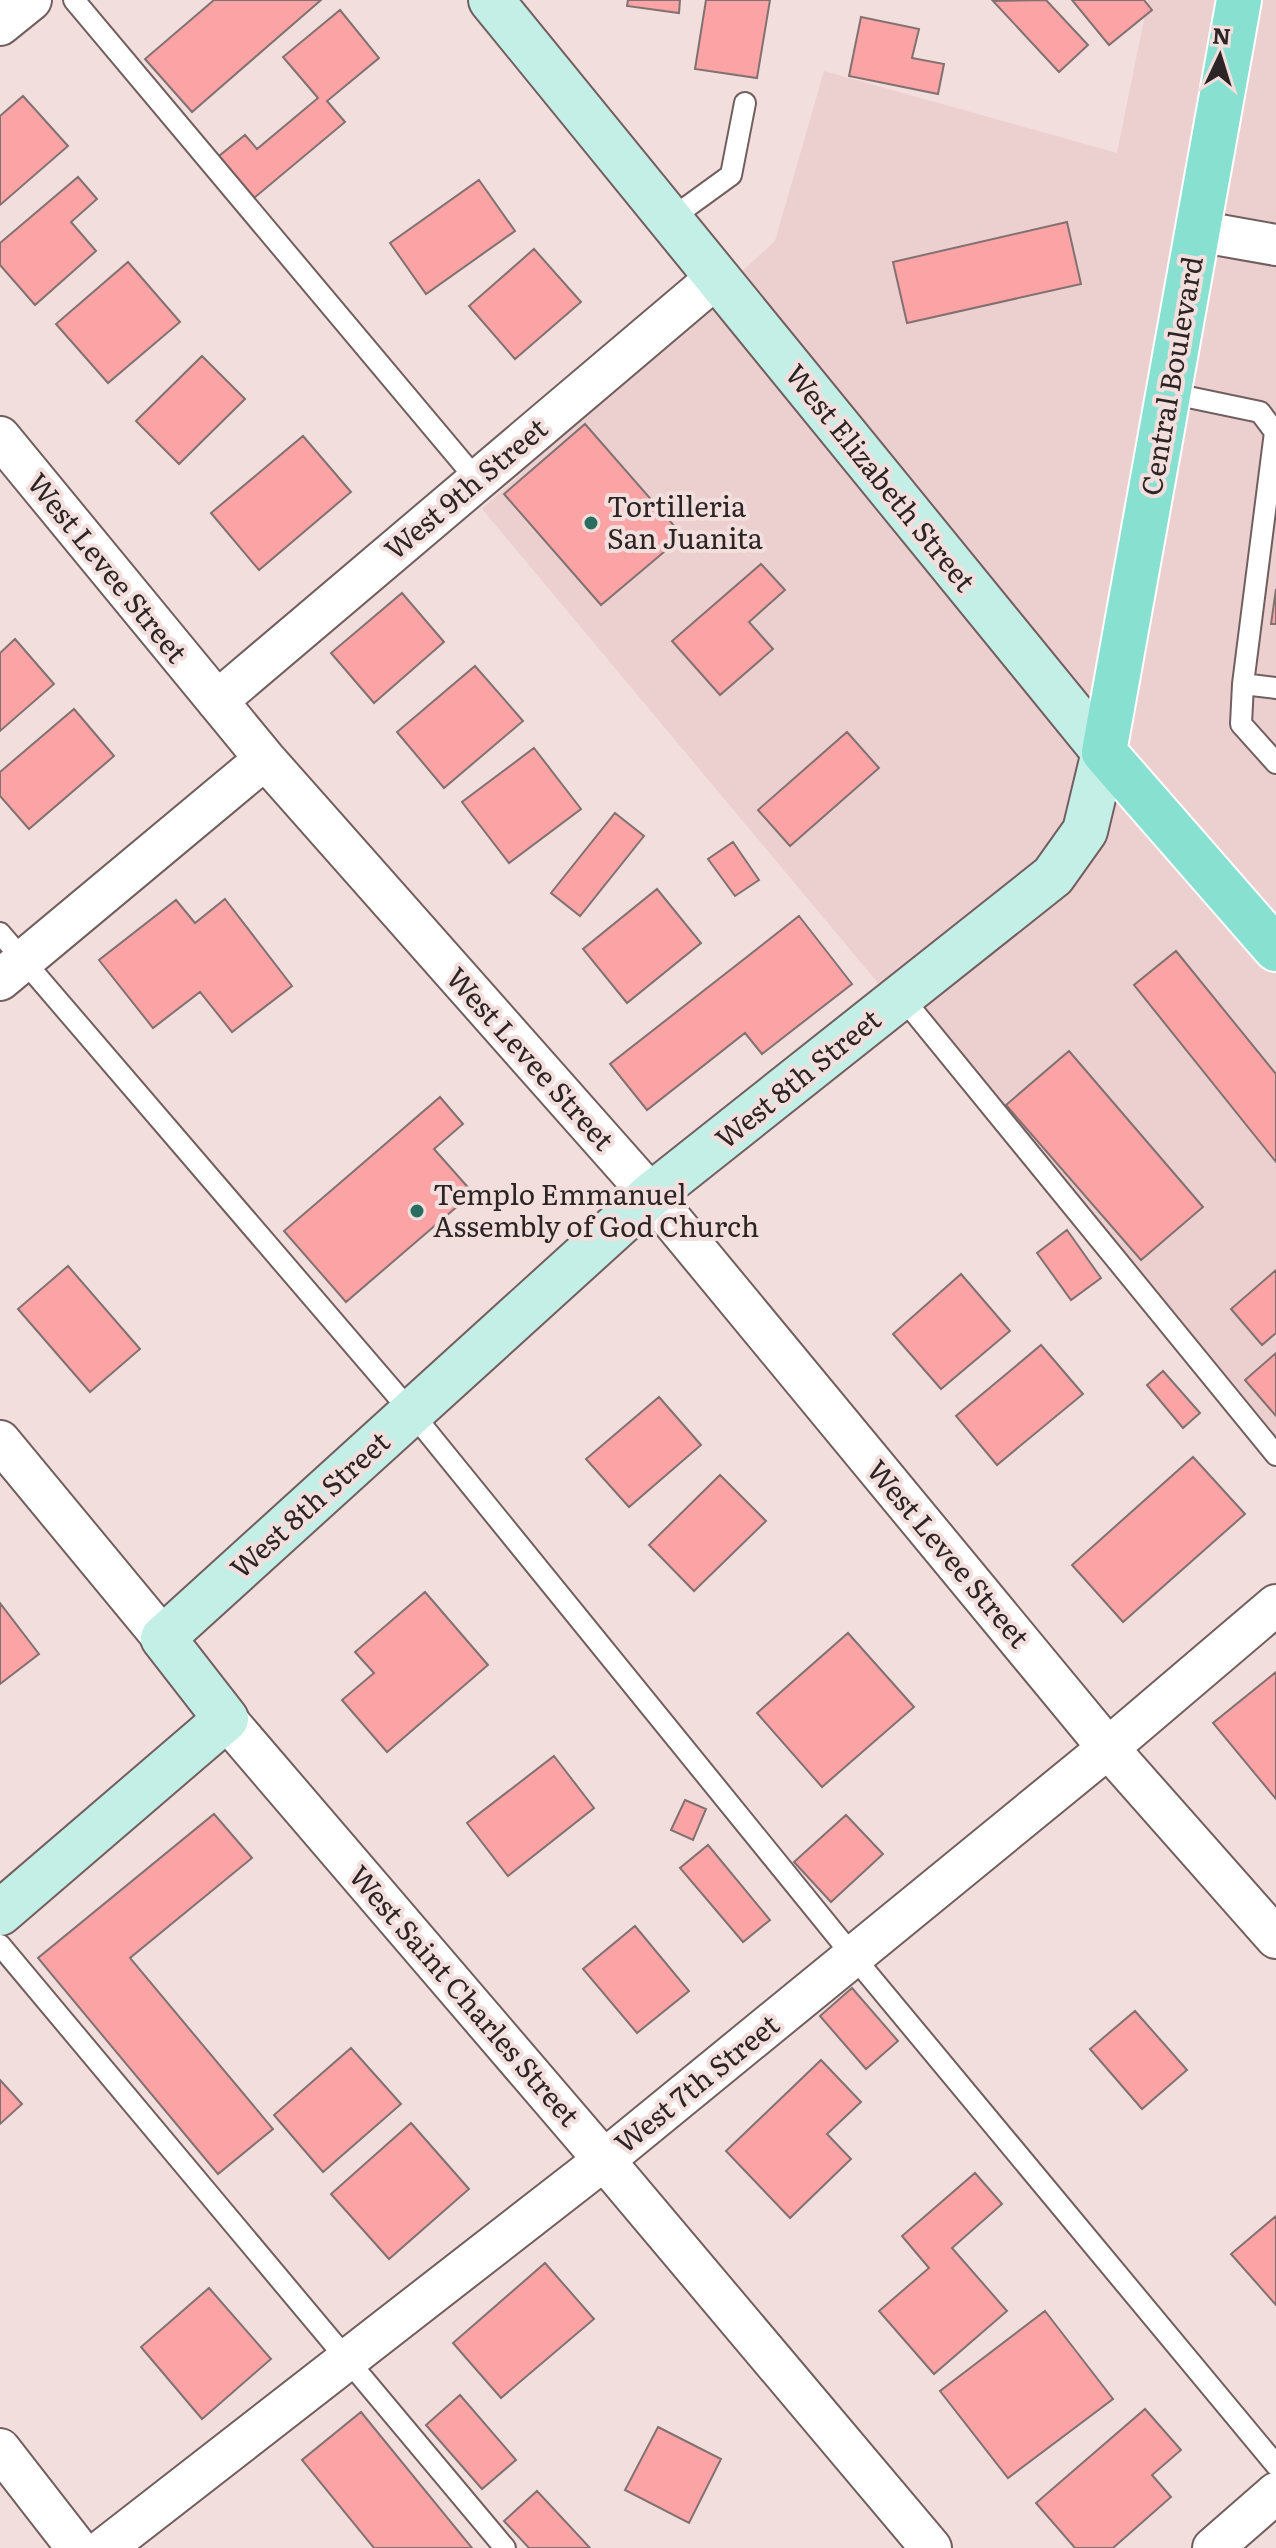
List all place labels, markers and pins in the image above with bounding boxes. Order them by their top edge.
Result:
place label: Tortilleria San Juanita [607,484,763,558]
marker: Tortilleria San Juanita [582,514,600,532]
place label: Templo Emmanuel Assembly of God Church [433,1172,759,1246]
marker: Templo Emmanuel Assembly of God Church [408,1202,426,1220]

